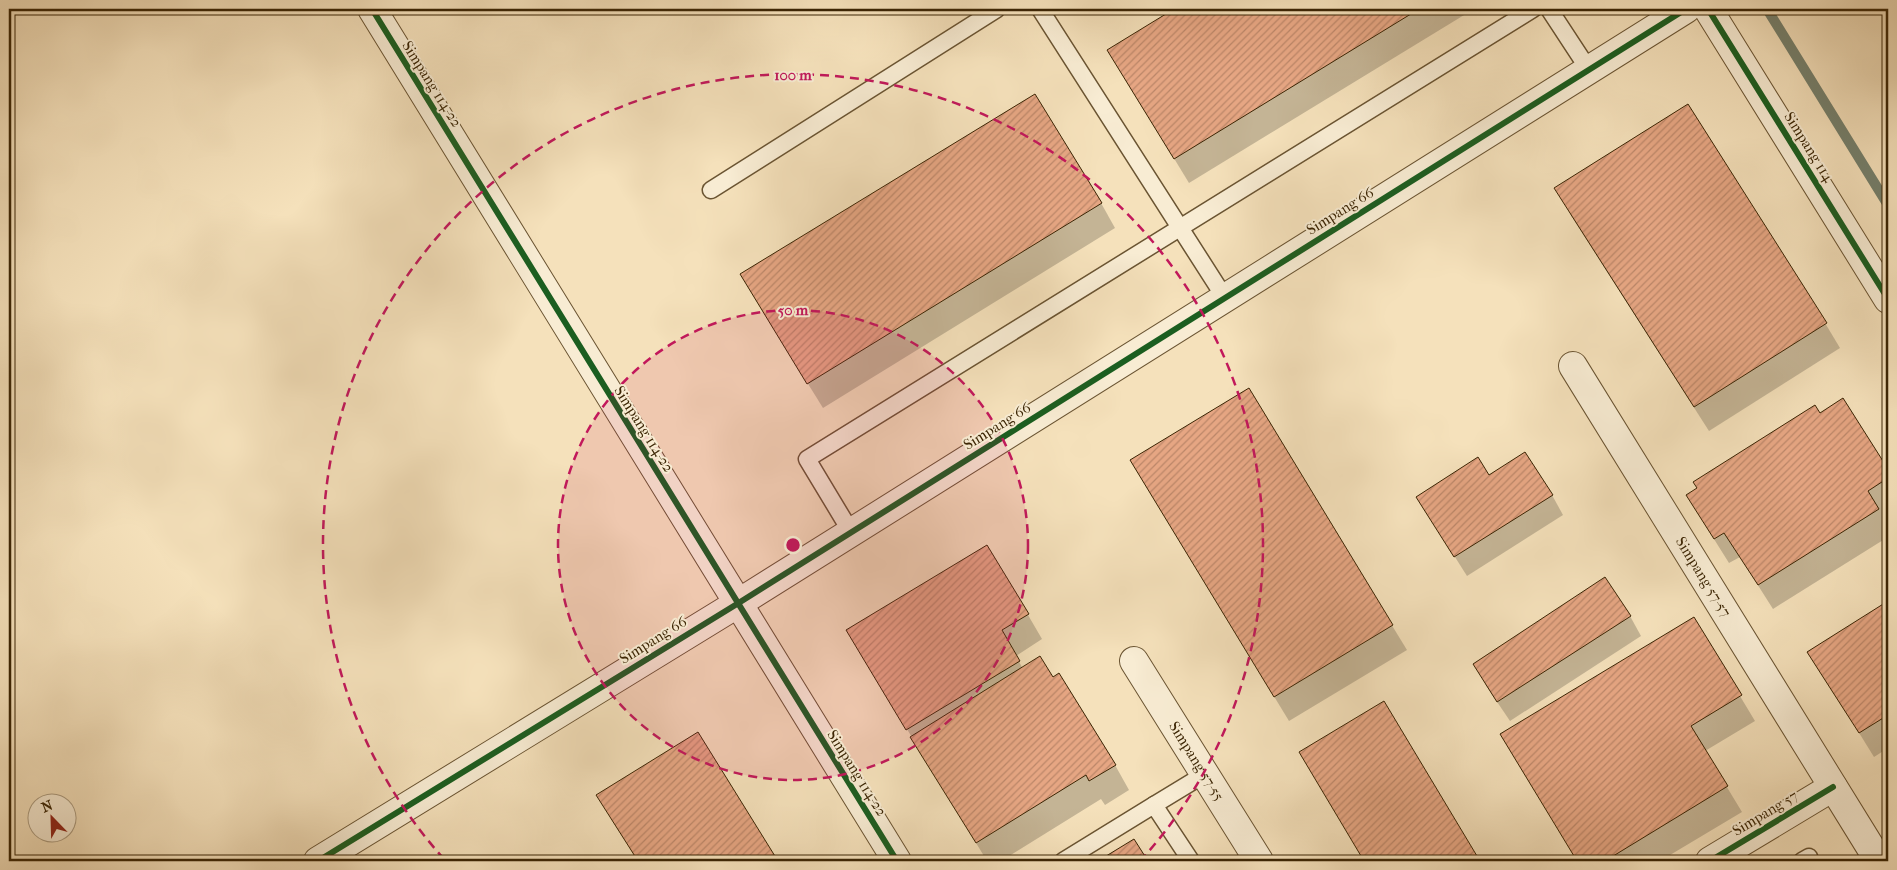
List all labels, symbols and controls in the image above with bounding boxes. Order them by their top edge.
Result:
street label: Simpang 114-22 [398,37,466,131]
text: 100 m [774,66,812,84]
street label: Simpang 114 [1780,109,1838,186]
street label: Simpang 66 [1303,183,1378,239]
text: 50 m [778,301,809,319]
street label: Simpang 114-22 [610,382,678,476]
street label: Simpang 66 [960,398,1035,454]
street label: Simpang 57-57 [1672,534,1735,620]
centre of rings [784,536,802,554]
street label: Simpang 66 [616,612,691,668]
street label: Simpang 57-55 [1165,718,1228,804]
street label: Simpang 114-22 [823,726,891,820]
street label: Simpang 57 [1729,786,1801,840]
north arrow [28,792,78,842]
text: N [39,796,56,816]

